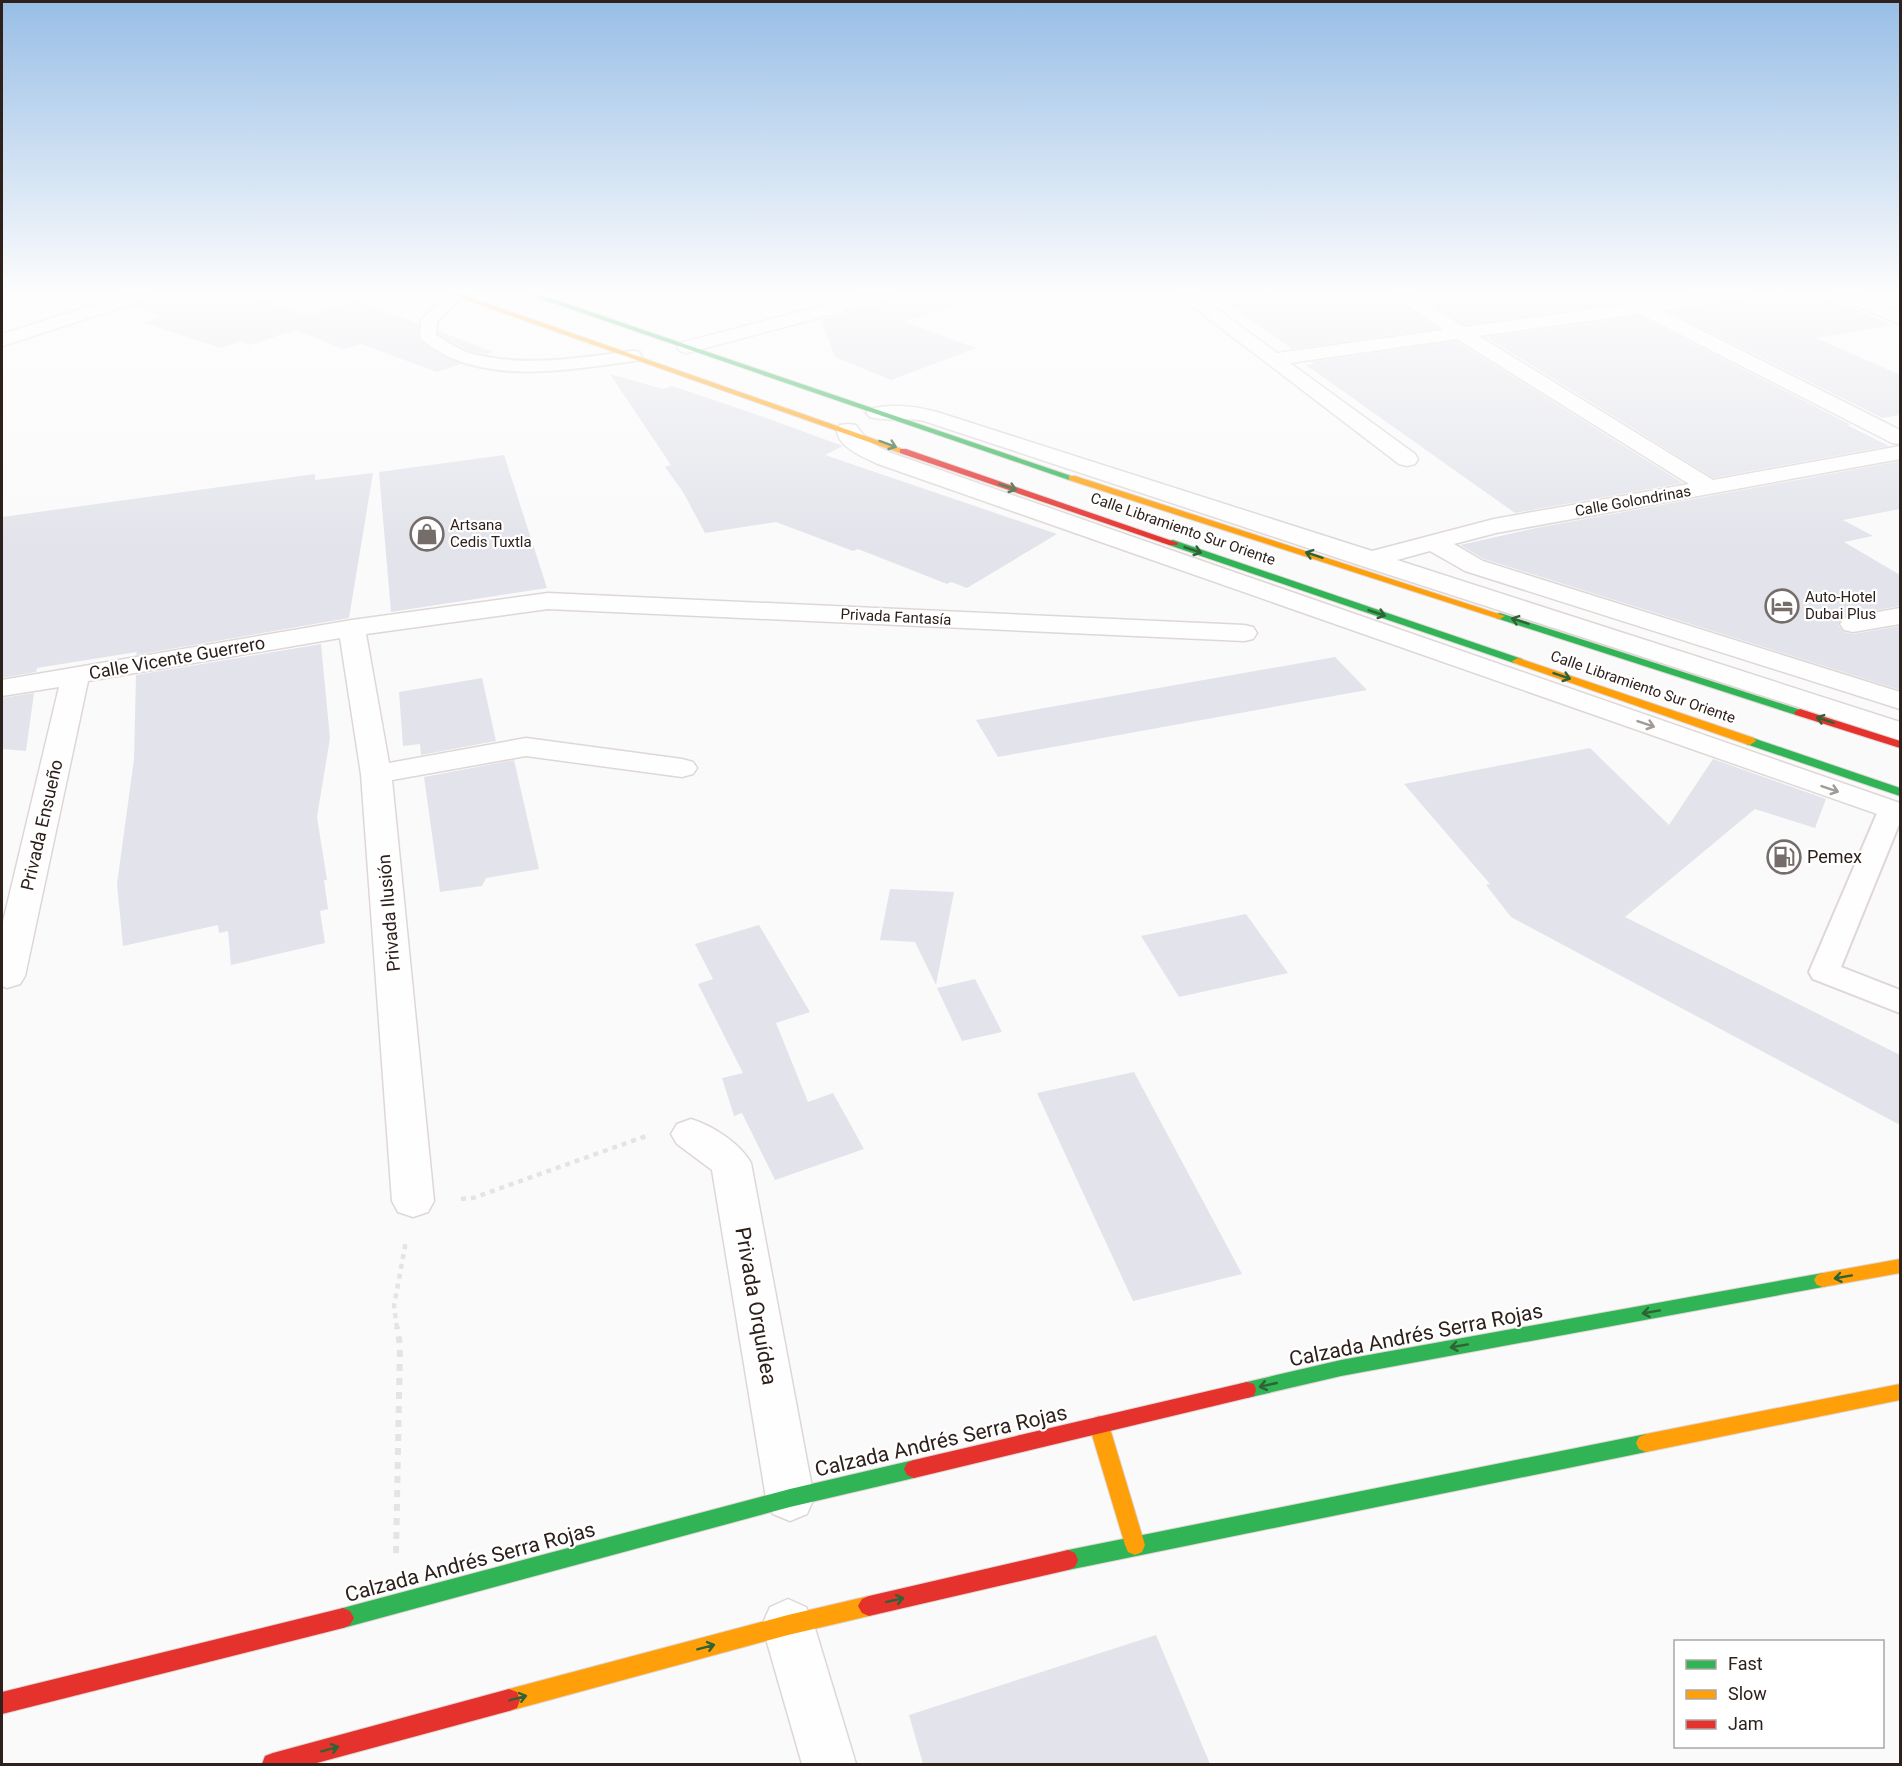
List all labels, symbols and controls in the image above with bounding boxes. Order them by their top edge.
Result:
one-way arrow [879,440,897,451]
one-way arrow [998,482,1017,493]
street label: Calle Golondrinas [1574,482,1692,520]
street label: Calle Libramiento Sur Oriente [1088,489,1278,569]
shop icon: Artsana Cedis Tuxtla [409,516,445,552]
place label: Artsana Cedis Tuxtla [450,516,532,551]
one-way arrow [1183,546,1202,557]
one-way arrow [1305,548,1324,559]
hotel icon: Auto-Hotel Dubai Plus [1764,588,1800,624]
place label: Auto-Hotel Dubai Plus [1805,588,1876,623]
street label: Privada Fantasía [840,605,952,629]
one-way arrow [1367,609,1386,620]
one-way arrow [1511,615,1530,626]
street label: Calle Vicente Guerrero [87,632,267,683]
street label: Calle Libramiento Sur Oriente [1548,647,1738,727]
one-way arrow [1552,672,1571,683]
one-way arrow [1816,714,1835,725]
one-way arrow [1636,720,1655,731]
street label: Privada Ensueño [16,757,67,892]
one-way arrow [1820,784,1839,795]
fuel station icon: Pemex [1766,839,1802,875]
place label: Pemex [1807,846,1862,867]
street label: Privada Ilusión [373,854,404,973]
street label: Privada Orquídea [730,1225,782,1387]
one-way arrow [1834,1272,1853,1283]
street label: Calzada Andrés Serra Rojas [1287,1299,1545,1371]
one-way arrow [1642,1307,1661,1318]
one-way arrow [1450,1341,1470,1352]
one-way arrow [1259,1380,1278,1392]
street label: Calzada Andrés Serra Rojas [813,1400,1069,1482]
street label: Calzada Andrés Serra Rojas [342,1517,598,1607]
one-way arrow [886,1594,905,1606]
legend [1674,1640,1884,1748]
one-way arrow [696,1641,715,1652]
text: Fast [1728,1653,1763,1674]
text: Slow [1728,1683,1767,1704]
one-way arrow [508,1692,527,1703]
text: Jam [1728,1713,1764,1734]
one-way arrow [320,1743,339,1754]

